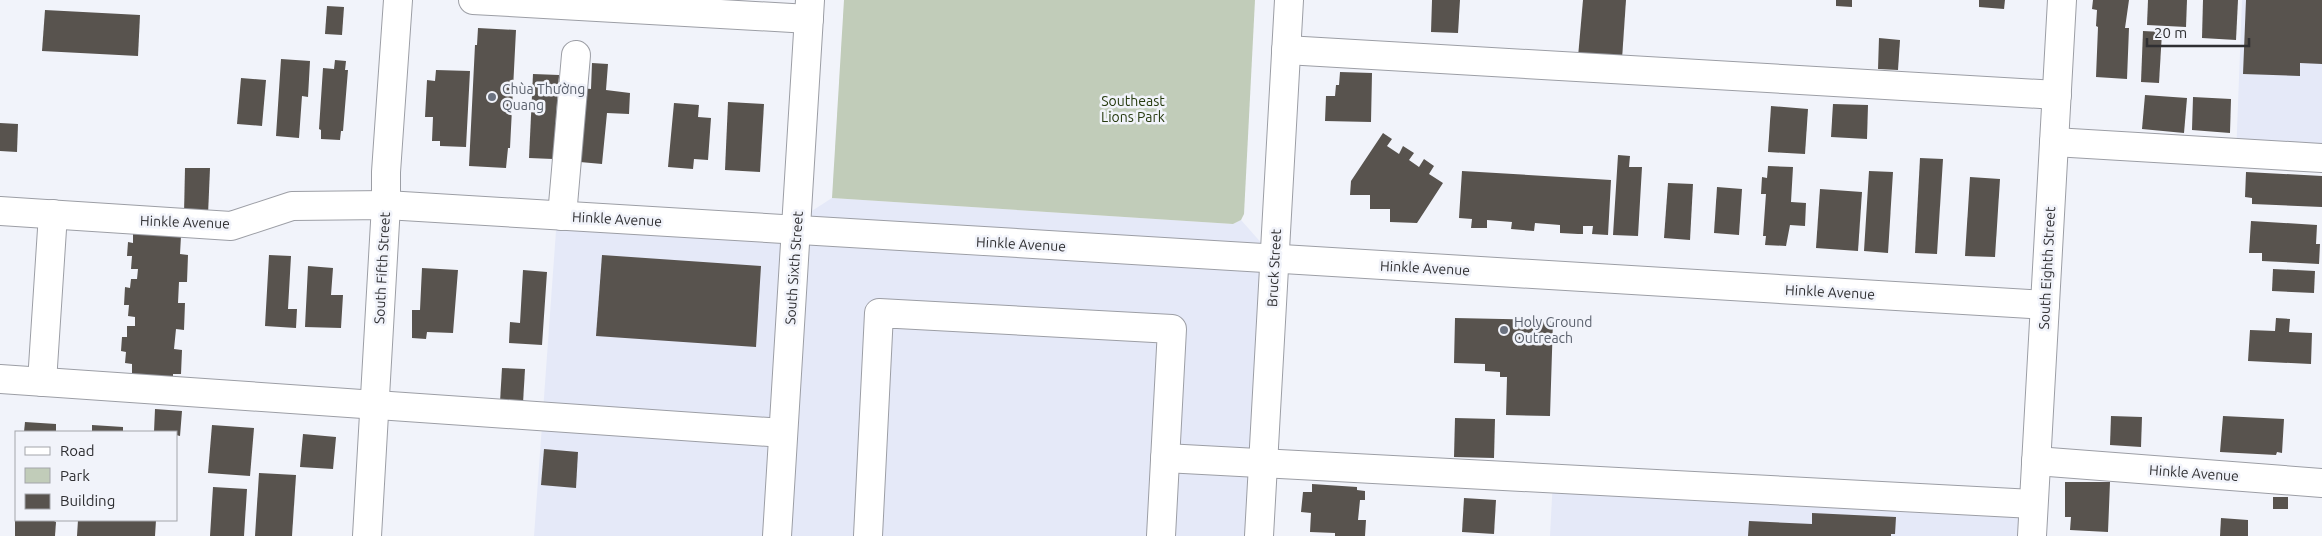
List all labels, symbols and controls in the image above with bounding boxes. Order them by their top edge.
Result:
scale bar [2147,15,2250,47]
text: 20 m [2154,24,2187,41]
place label: Chùa Thường Quang [502,81,585,113]
marker: Chùa Thường Quang [486,91,498,103]
park label: Southeast Lions Park [1101,93,1165,125]
street label: South Eighth Street [2036,206,2058,330]
street label: Hinkle Avenue [572,209,662,229]
street label: South Sixth Street [782,210,806,325]
street label: South Fifth Street [371,211,393,324]
street label: Hinkle Avenue [140,212,230,232]
street label: Bruck Street [1264,228,1284,307]
street label: Hinkle Avenue [976,234,1066,254]
street label: Hinkle Avenue [1380,258,1470,278]
street label: Hinkle Avenue [1785,282,1875,302]
place label: Holy Ground Outreach [1514,314,1593,346]
marker: Holy Ground Outreach [1498,324,1510,336]
legend [15,431,178,521]
text: Road [60,442,95,459]
street label: Hinkle Avenue [2149,462,2239,484]
text: Park [60,467,90,484]
text: Building [60,492,115,509]

